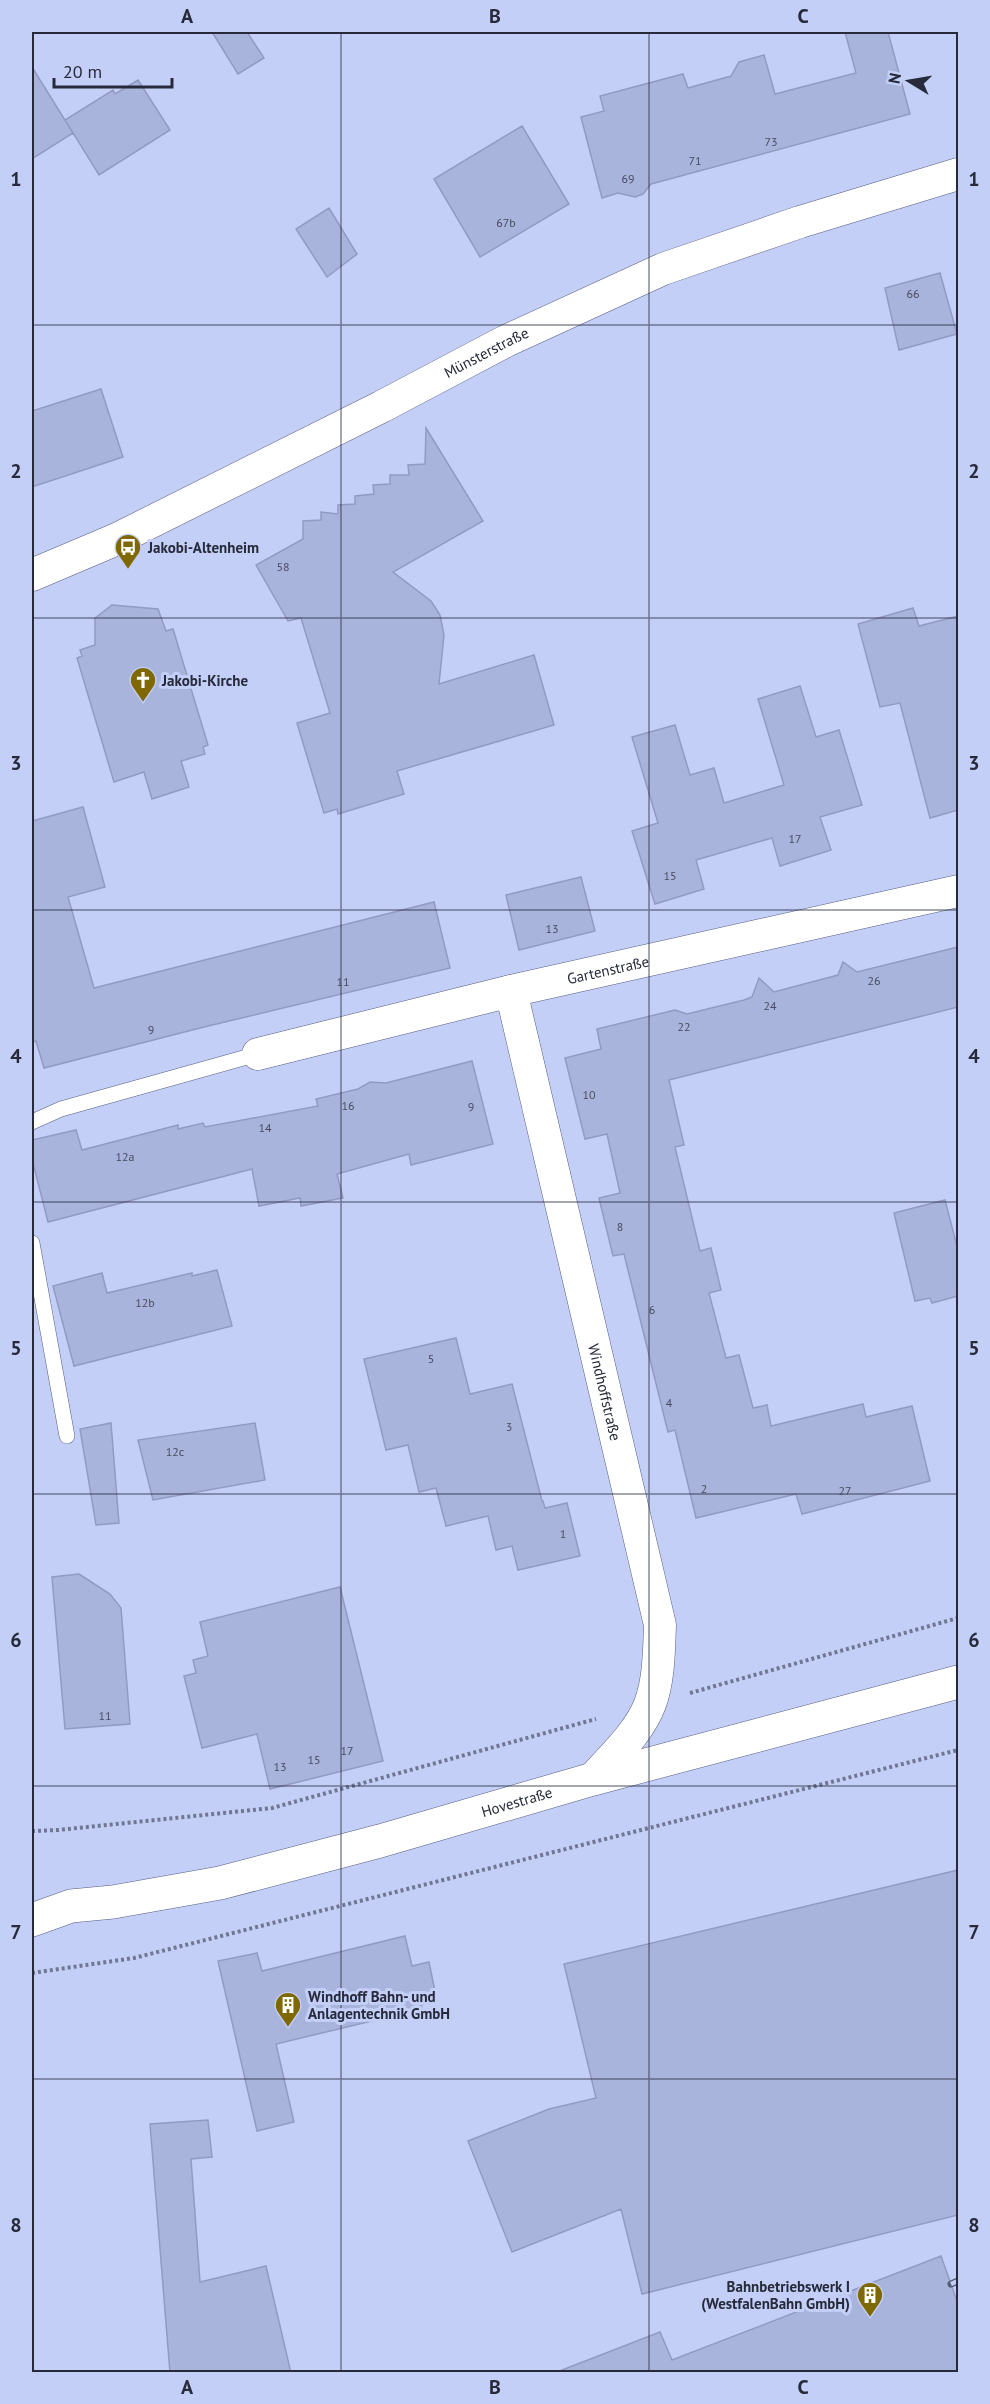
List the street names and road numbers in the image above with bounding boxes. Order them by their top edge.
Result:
street label: Münsterstraße [440,323,531,382]
street label: Gartenstraße [565,951,651,988]
street label: Windhoffstraße [585,1342,626,1442]
street label: Hovestraße [479,1782,554,1821]

